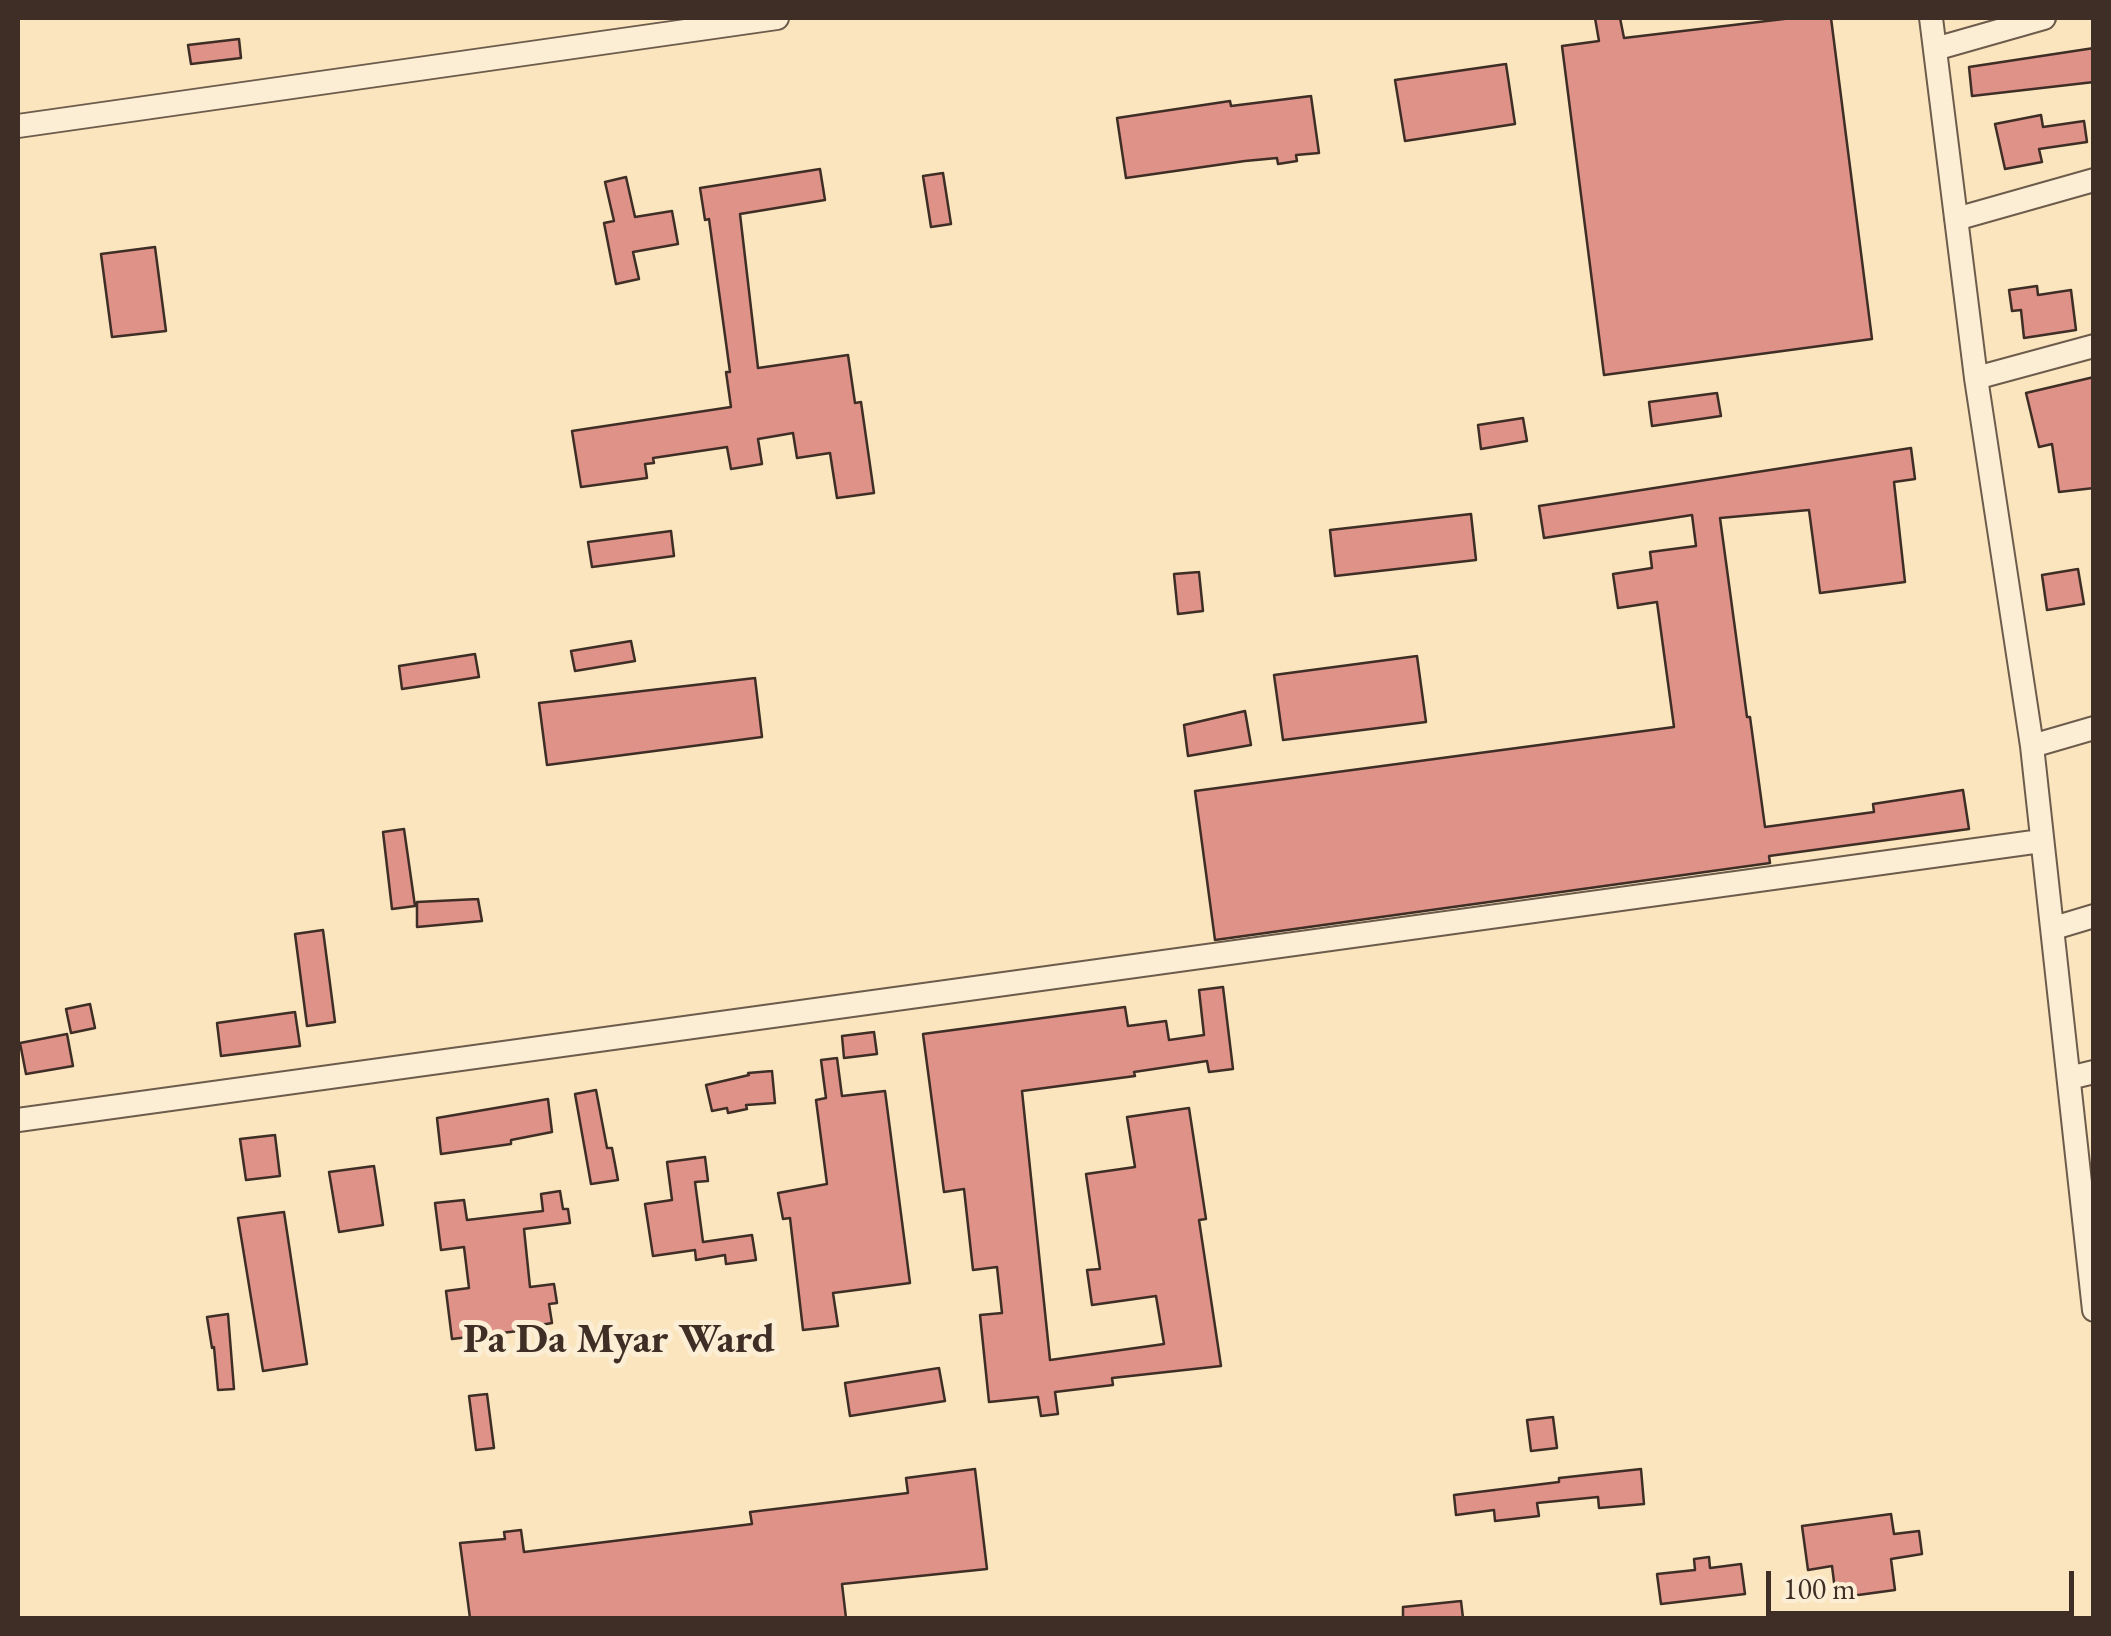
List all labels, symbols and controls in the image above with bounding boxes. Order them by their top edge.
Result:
district label: Pa Da Myar Ward [463,1316,775,1366]
scale bar [1771,1551,2078,1613]
text: 100 m [1783,1569,1856,1608]

